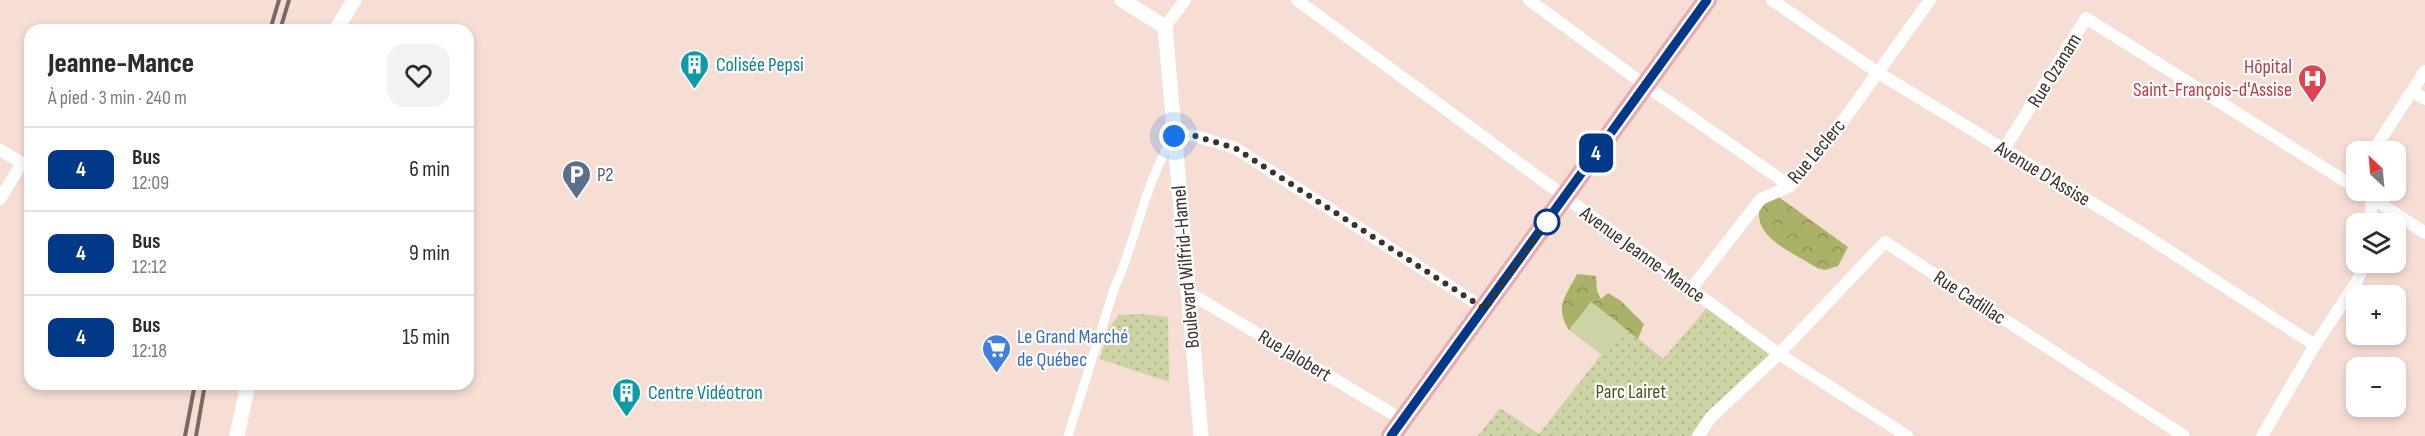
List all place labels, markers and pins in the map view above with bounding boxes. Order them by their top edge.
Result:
building icon: Colisée Pepsi [679,48,711,90]
place label: Colisée Pepsi [716,53,804,77]
place label: Hôpital Saint-François-d'Assise [2133,55,2292,102]
hospital icon: Hôpital Saint-François-d'Assise [2297,62,2329,104]
parking icon: P2 [560,158,592,200]
place label: P2 [597,163,614,187]
unlabelled marker [1534,209,1560,235]
place label: Le Grand Marché de Québec [1017,325,1128,372]
supermarket icon: Le Grand Marché de Québec [980,332,1012,374]
building icon: Centre Vidéotron [611,376,643,418]
place label: Centre Vidéotron [648,381,763,405]

